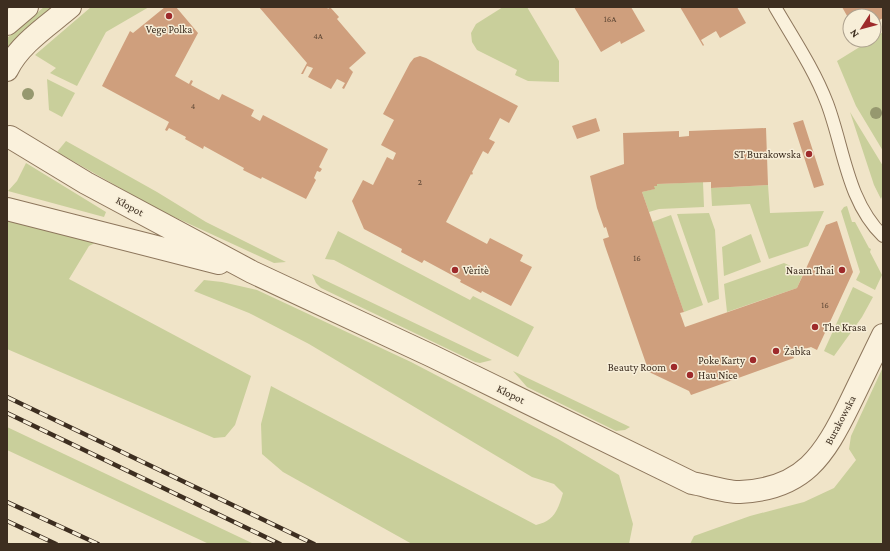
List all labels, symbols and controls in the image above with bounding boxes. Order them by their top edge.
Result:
north arrow [842,8,882,48]
marker: Vege Polka [164,11,174,21]
house number: 16A [604,14,617,24]
place label: Vege Polka [146,23,192,36]
text: N [847,27,861,40]
house number: 4A [313,31,324,41]
house number: 4 [191,101,196,111]
place label: ST Burakowska [734,148,801,160]
marker: ST Burakowska [804,149,814,159]
house number: 2 [418,177,422,187]
street label: Kłopot [114,194,146,219]
house number: 16 [633,253,641,263]
place label: Vèritè [463,264,489,276]
place label: Naam Thai [786,264,834,276]
marker: Vèritè [450,265,460,275]
marker: Naam Thai [837,265,847,275]
house number: 16 [821,300,829,310]
place label: The Krasa [823,321,866,333]
marker: The Krasa [810,322,820,332]
place label: Żabka [784,345,811,357]
marker: Żabka [771,346,781,356]
place label: Poke Karty [698,354,746,367]
marker: Poke Karty [748,355,758,365]
place label: Beauty Room [608,361,666,374]
marker: Beauty Room [669,362,679,372]
place label: Hau Nice [698,369,738,381]
marker: Hau Nice [685,370,695,380]
street label: Kłopot [495,382,527,407]
street label: Burakowska [822,393,858,447]

